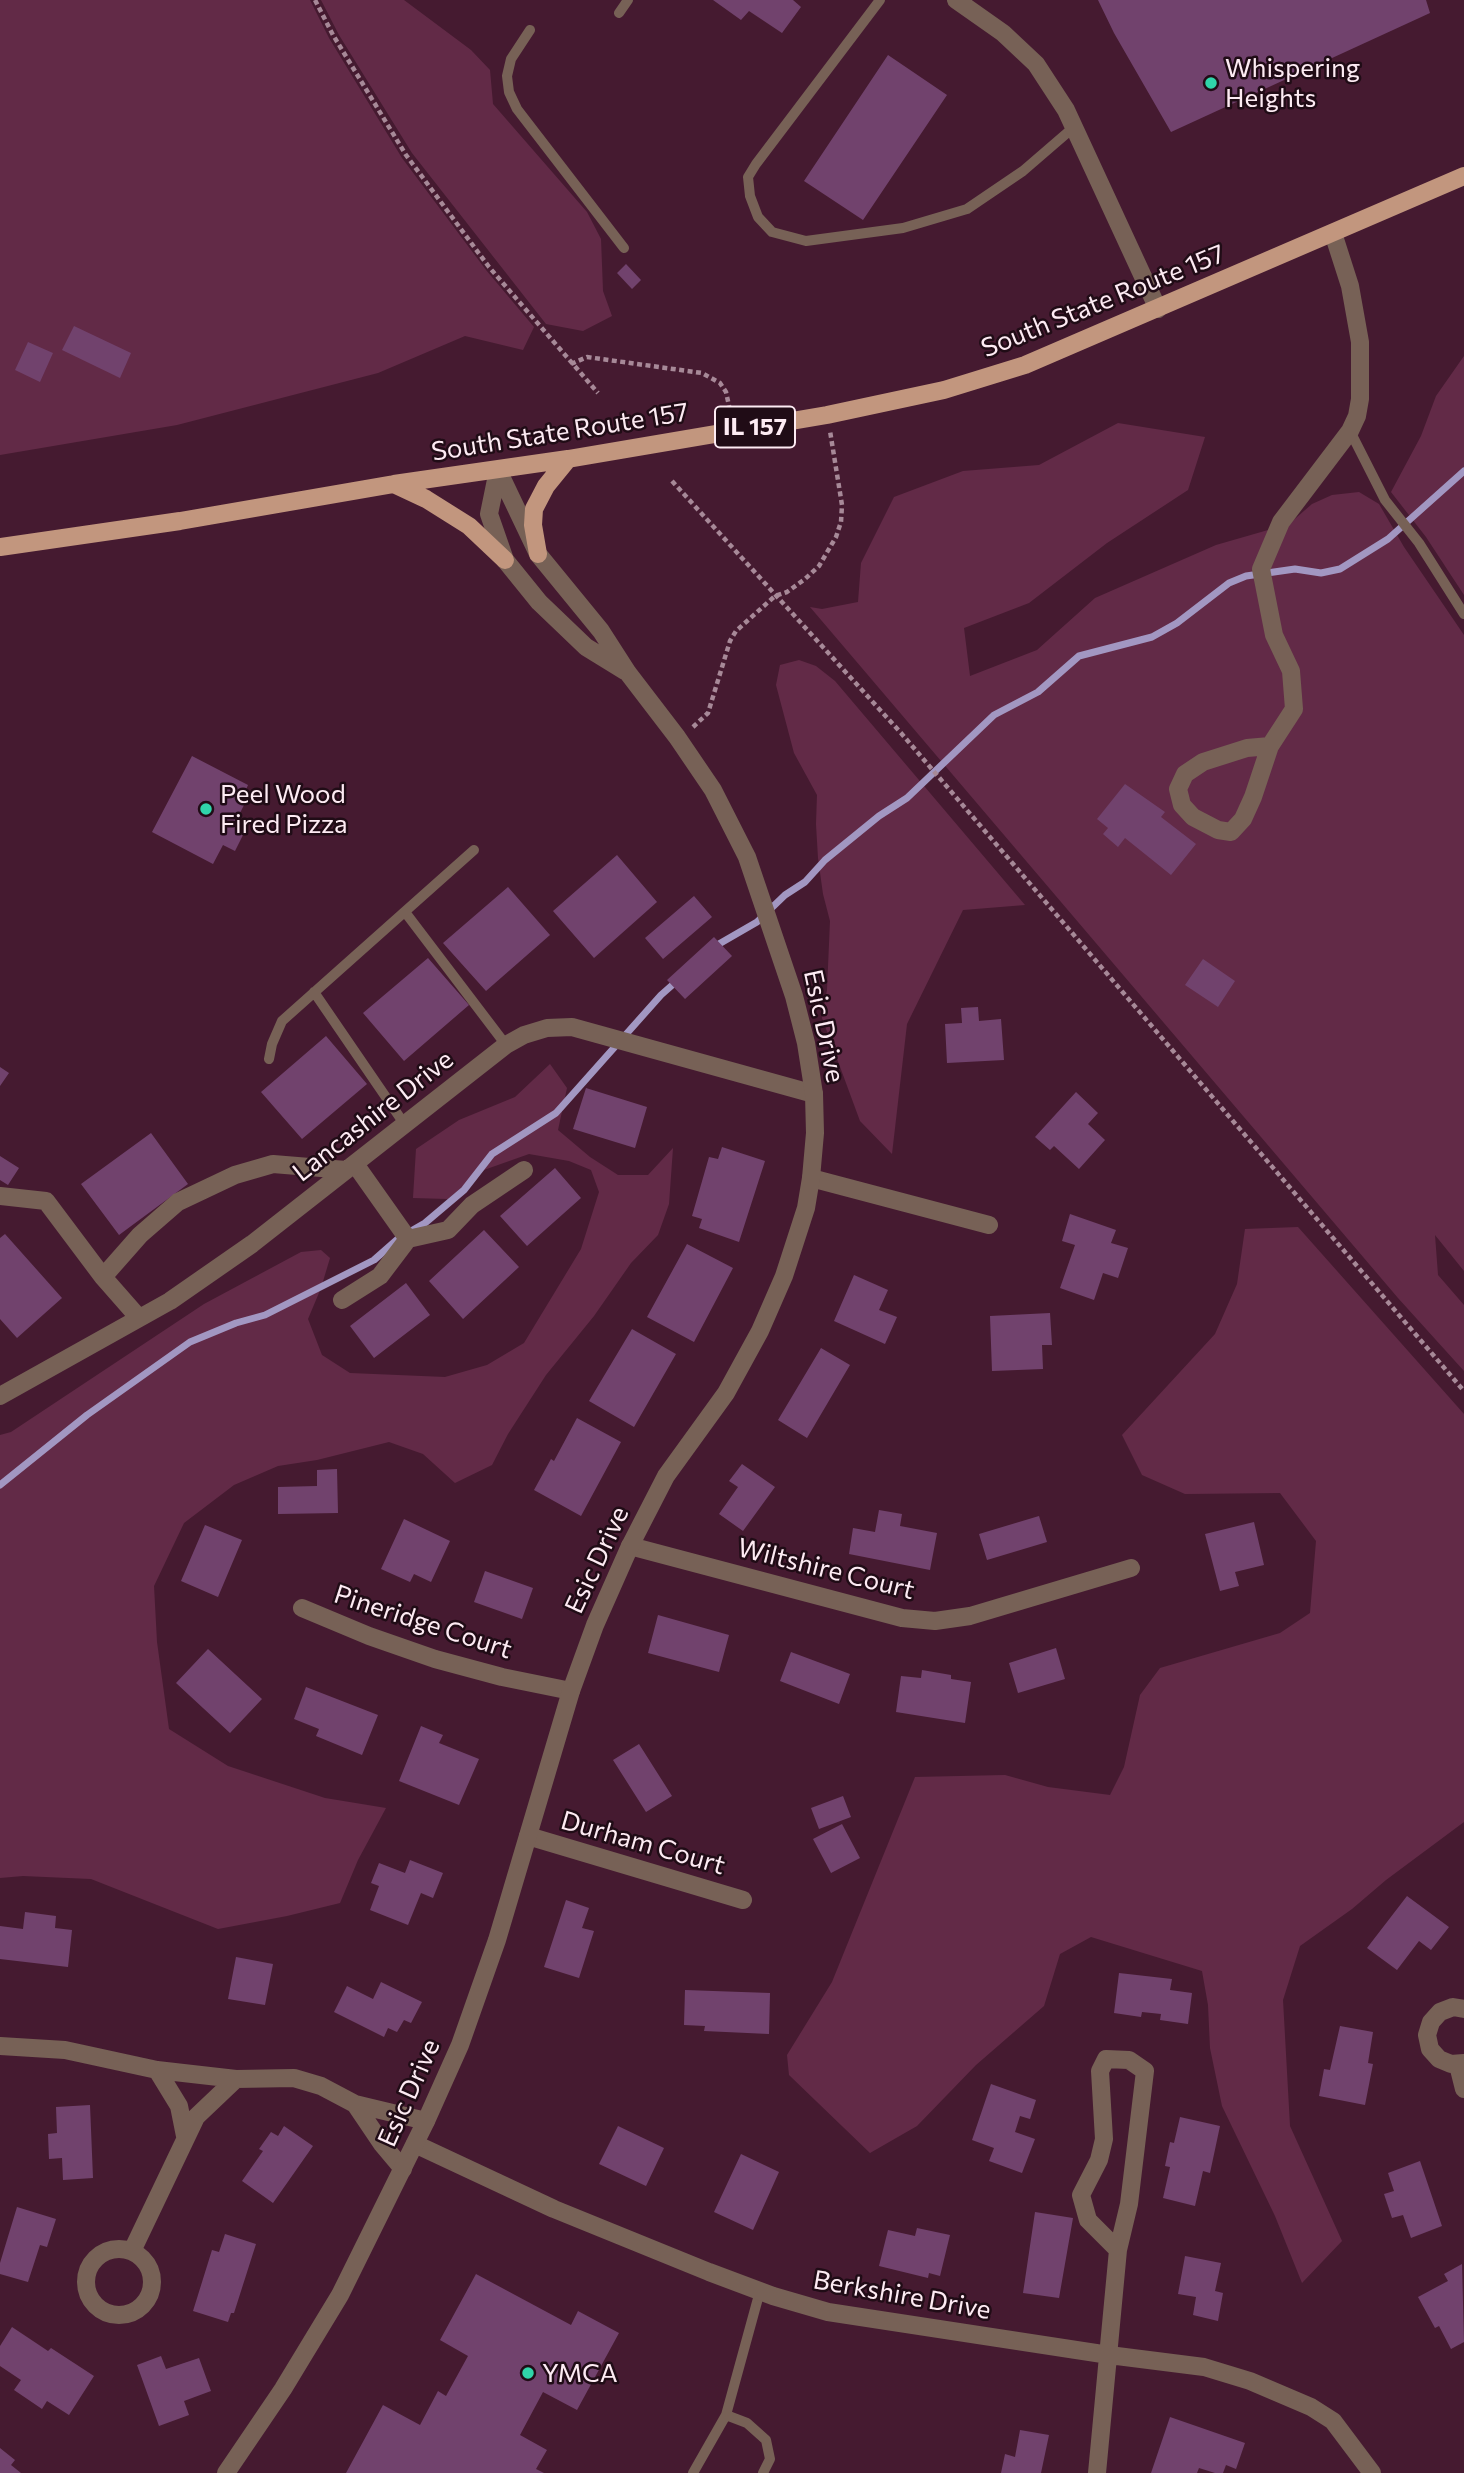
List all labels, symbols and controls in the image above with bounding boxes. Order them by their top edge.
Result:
place label: Whispering Heights [1225,52,1360,114]
marker: Whispering Heights [1203,75,1219,91]
street label: South State Route 157 [977,238,1229,364]
street label: South State Route 157 [429,396,691,468]
road number: IL 157 [715,406,795,448]
place label: Peel Wood Fired Pizza [220,778,348,840]
marker: Peel Wood Fired Pizza [198,801,214,817]
street label: Esic Drive [797,967,851,1085]
street label: Lancashire Drive [287,1044,459,1188]
street label: Esic Drive [559,1502,635,1618]
street label: Wiltshire Court [734,1532,918,1606]
street label: Pineridge Court [330,1579,516,1665]
street label: Durham Court [557,1805,729,1881]
street label: Esic Drive [371,2034,447,2152]
street label: Berkshire Drive [811,2264,993,2326]
place label: YMCA [542,2357,618,2389]
marker: YMCA [520,2365,536,2381]

